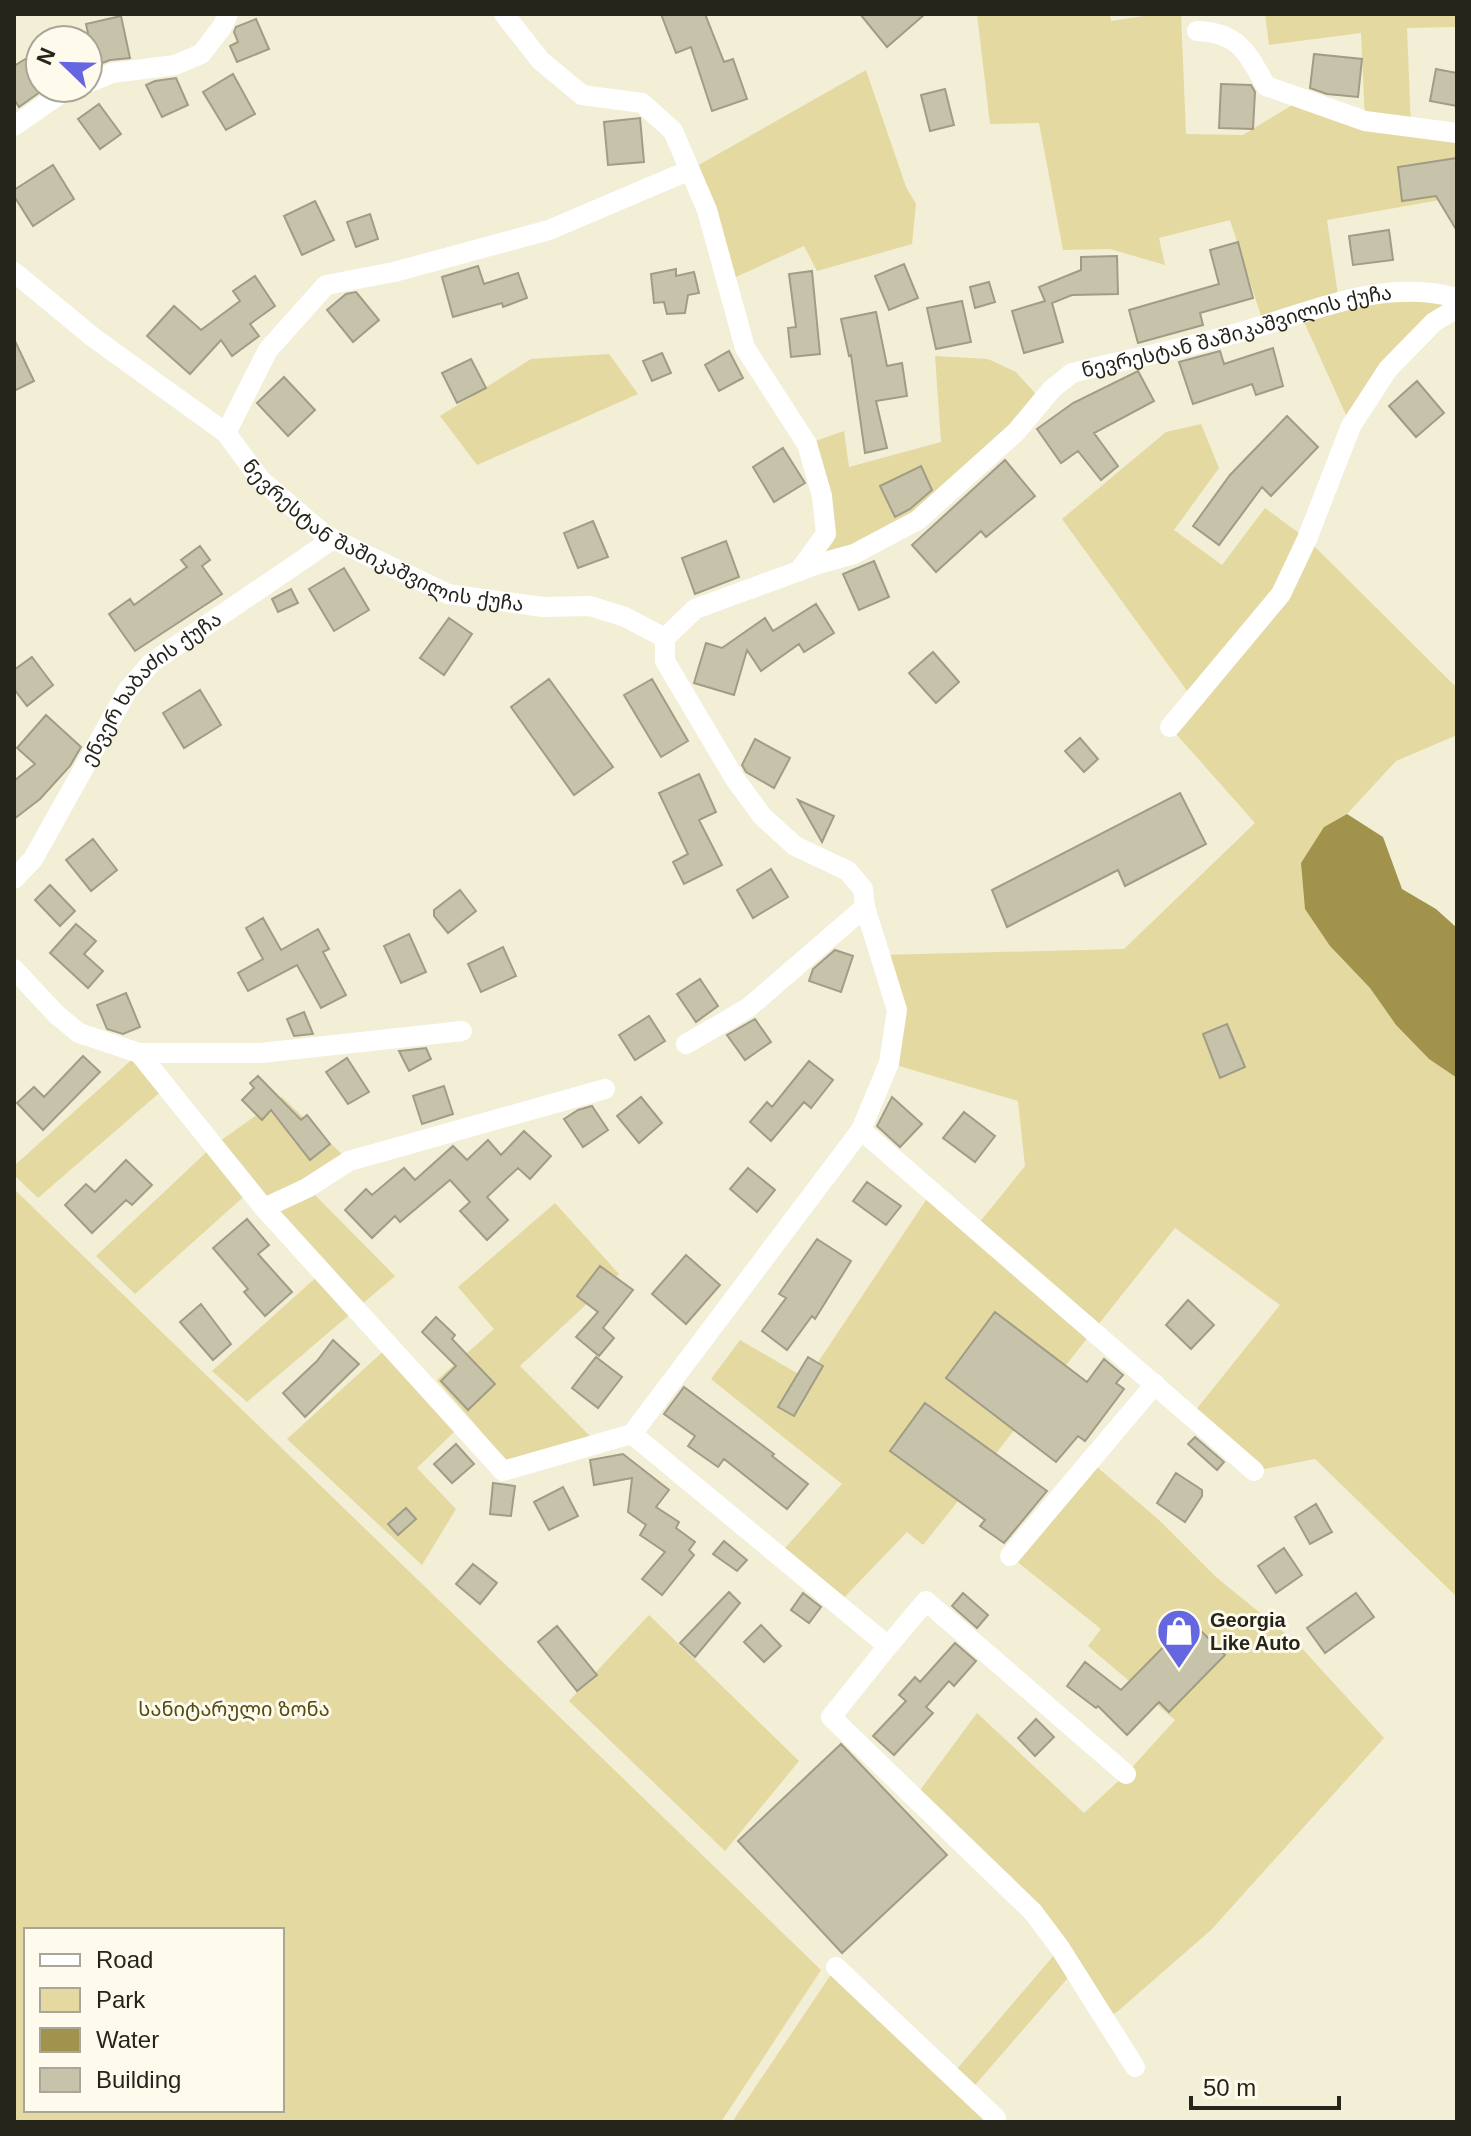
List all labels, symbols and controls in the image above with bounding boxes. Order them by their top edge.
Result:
north arrow [24,24,104,104]
text: N [31,44,61,69]
street label: ნევრესტან შაშიკაშვილის ქუჩა [1079,282,1393,381]
street label: ნევრესტან შაშიკაშვილის ქუჩა [238,455,525,615]
street label: ენვერ ხაბაძის ქუჩა [77,608,225,770]
shop icon: Georgia Like Auto [1155,1607,1203,1670]
place label: Georgia Like Auto [1210,1609,1300,1654]
park label: სანიტარული ზონა [138,1698,330,1722]
legend [24,1928,284,2112]
text: Road [96,1946,153,1973]
text: Park [96,1986,146,2013]
text: Water [96,2026,159,2053]
scale bar [1191,2060,1339,2110]
text: Building [96,2066,181,2093]
text: 50 m [1203,2074,1256,2101]

